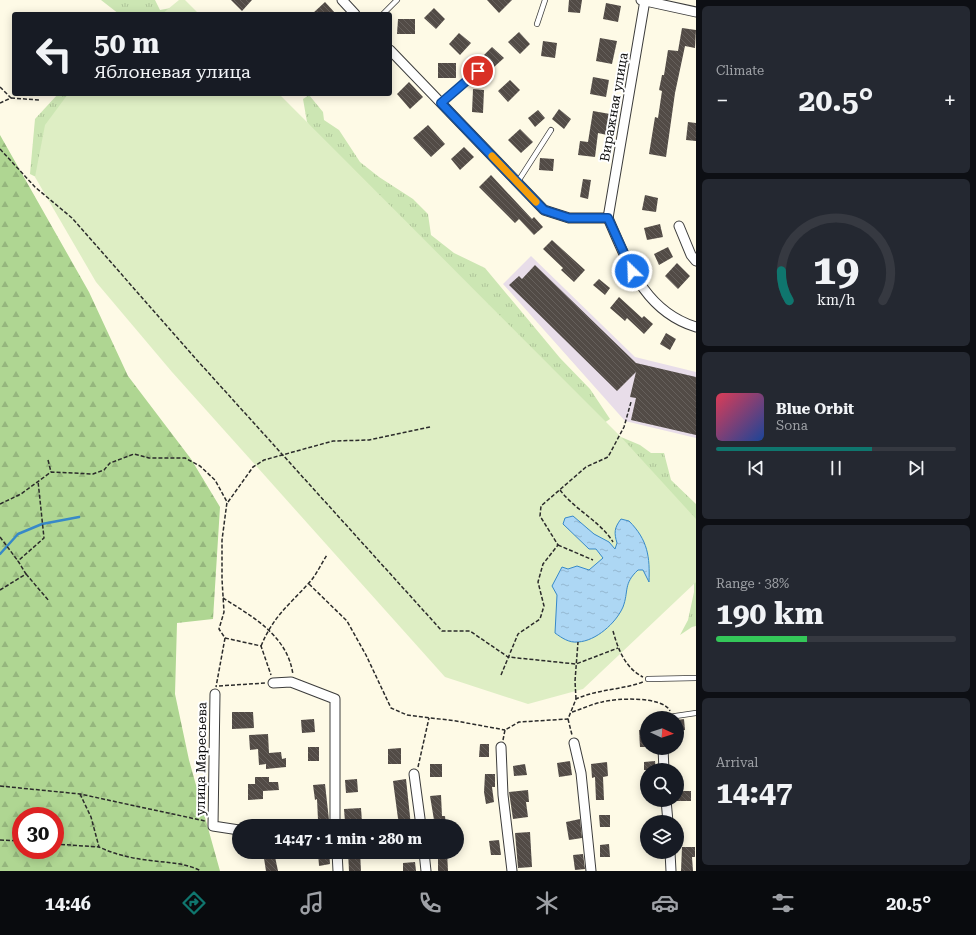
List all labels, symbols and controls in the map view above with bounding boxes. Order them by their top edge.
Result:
text: 50 m [94,27,159,60]
icon: left [28,28,80,80]
street label: Виражная улица [597,51,631,163]
pin [461,54,495,88]
icon: arrive [467,60,489,82]
text: Яблоневая улица [94,61,251,82]
text: Climate [716,63,764,78]
text: 20.5° [799,83,873,118]
text: − [716,88,728,113]
text: + [944,88,956,113]
text: 19 [813,244,859,293]
position arrow [611,250,653,292]
text: km/h [817,291,855,307]
text: Blue Orbit [776,400,854,418]
text: Sona [776,418,808,433]
icon: previous [745,457,767,479]
icon: pause [825,457,847,479]
icon: next [905,457,927,479]
text: Range · 38% [716,576,789,591]
text: 190 km [716,596,824,631]
street label: улица Маресьева [193,702,209,816]
north arrow [640,711,684,755]
map controls [640,711,684,859]
text: Arrival [716,755,758,770]
button: search [640,763,684,807]
text: 14:47 [716,775,793,810]
speed limit sign: 30 [12,807,64,859]
button: layers [640,815,684,859]
text: 14:47 · 1 min · 280 m [274,830,422,848]
icon: directions [180,889,208,917]
icon: music [298,889,326,917]
icon: phone [416,889,444,917]
icon: climate [533,889,561,917]
icon: car [651,889,679,917]
icon: filters [769,889,797,917]
text: 14:46 [45,893,91,914]
text: 20.5° [886,893,931,914]

